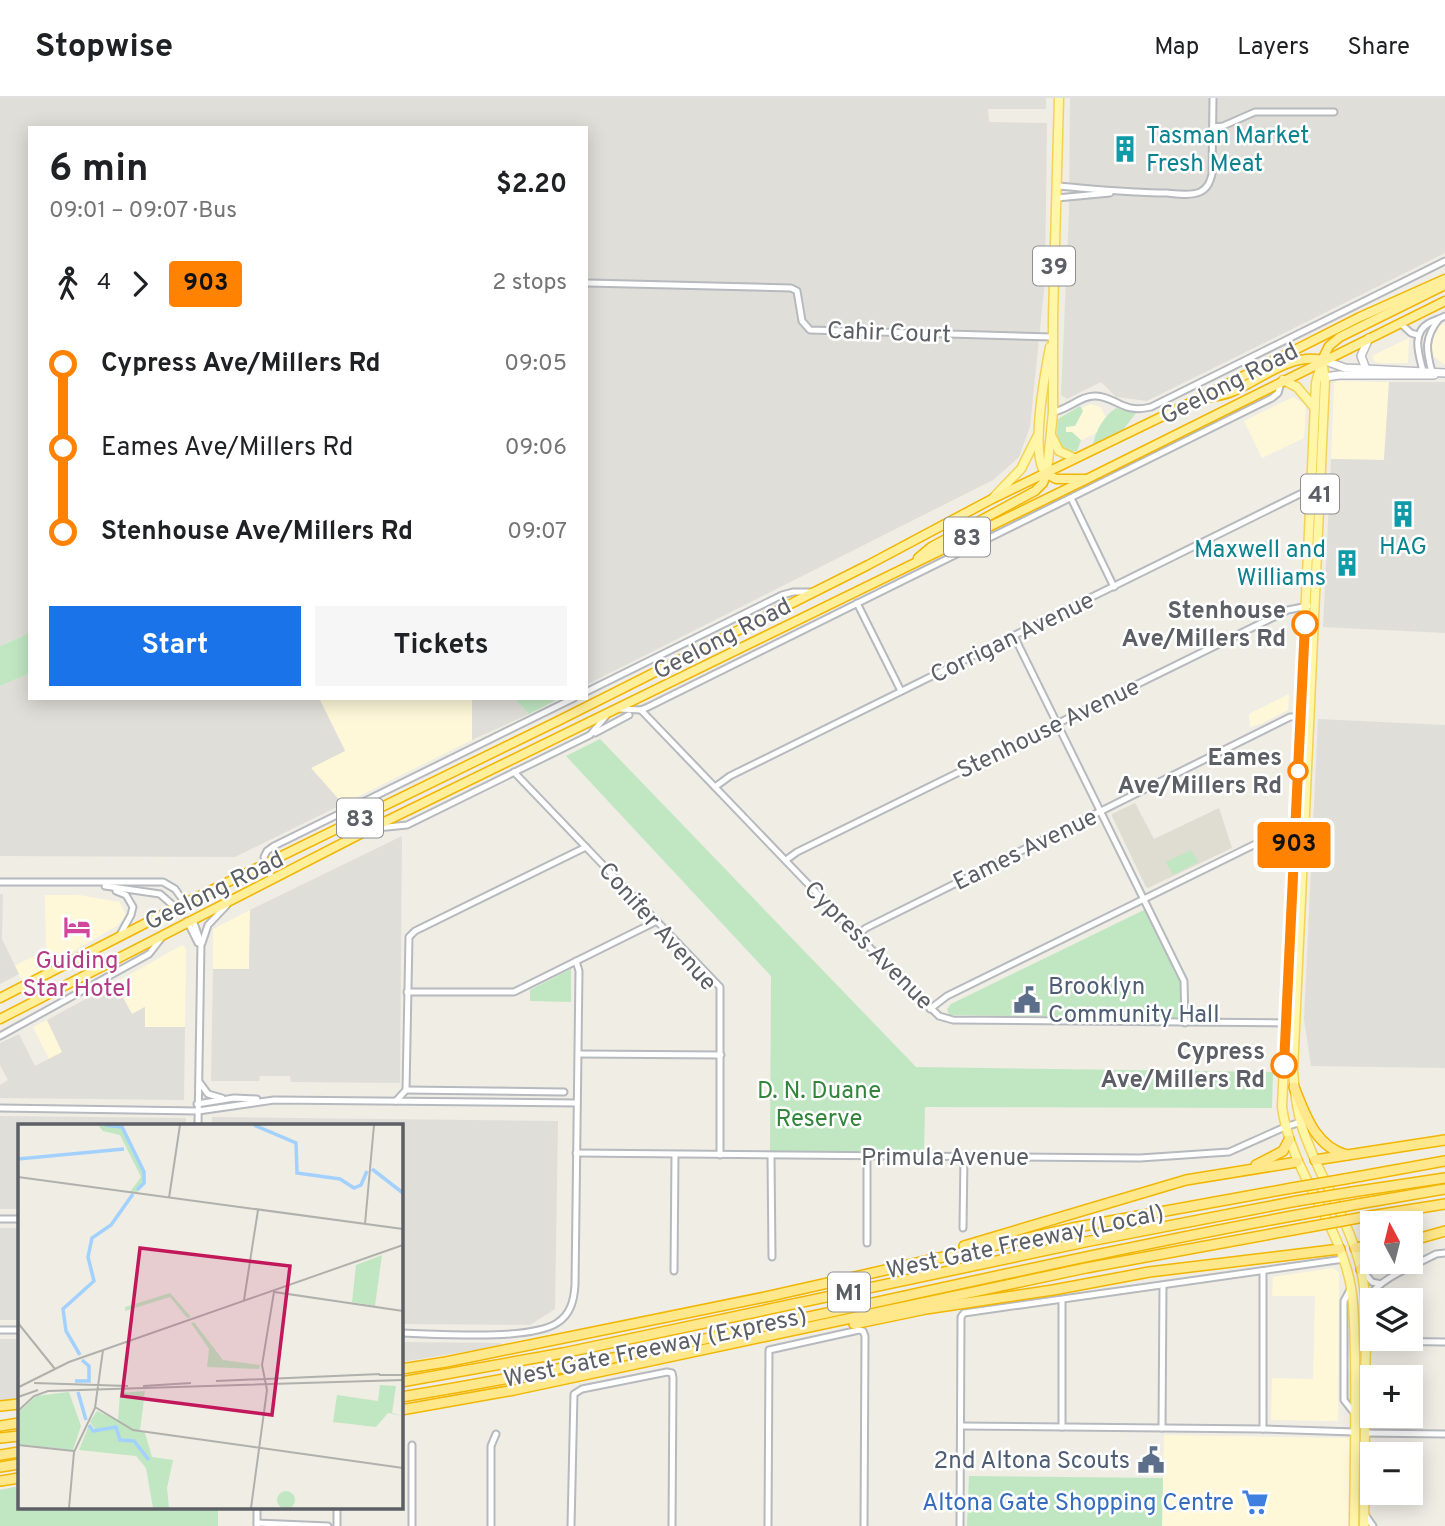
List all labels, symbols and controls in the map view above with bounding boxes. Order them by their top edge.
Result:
text: Stopwise [35,27,173,69]
text: Map [1154,33,1199,63]
text: Layers [1237,33,1309,63]
text: Share [1347,33,1410,63]
place label: Tasman Market Fresh Meat [1146,122,1309,180]
building icon: Tasman Market Fresh Meat [1110,134,1140,164]
text: 6 min [49,146,148,195]
text: $2.20 [496,169,567,202]
text: 09:01 – 09:07 · Bus [49,197,237,226]
road number: 39 [1033,246,1075,286]
icon: walk [49,265,87,303]
icon: forward [121,265,159,303]
text: 4 [97,269,111,298]
text: 903 [183,269,228,299]
text: 2 stops [492,269,567,298]
street label: Cahir Court [826,317,952,351]
street label: Geelong Road [1156,337,1304,432]
text: Cypress Ave/Millers Rd [101,348,381,381]
text: 09:05 [504,350,567,379]
text: Eames Ave/Millers Rd [101,432,354,465]
text: 09:06 [505,434,567,463]
road number: 41 [1301,474,1339,514]
building icon: HAG [1388,499,1418,529]
text: Stenhouse Ave/Millers Rd [101,516,413,549]
text: 09:07 [507,518,567,547]
road number: 83 [944,518,990,556]
place label: HAG [1379,533,1427,563]
place label: Maxwell and Williams [1194,536,1326,594]
building icon: Maxwell and Williams [1332,548,1362,578]
street label: Corrigan Avenue [926,586,1100,691]
street label: Geelong Road [649,592,797,687]
place label: Stenhouse Ave/Millers Rd [1122,597,1286,655]
button: Start [49,606,301,686]
button: Tickets [315,606,567,686]
marker: Stenhouse Ave/Millers Rd [1292,611,1318,637]
street label: Stenhouse Avenue [953,673,1145,787]
place label: Eames Ave/Millers Rd [1118,744,1282,802]
marker: Eames Ave/Millers Rd [1288,761,1308,781]
road number: 83 [337,798,383,838]
street label: Eames Avenue [949,803,1103,899]
line badge: 903 [1254,822,1334,868]
text: 903 [1271,830,1317,860]
street label: Geelong Road [140,845,289,938]
street label: Conifer Avenue [591,857,722,998]
street label: Cypress Avenue [797,876,938,1017]
hotel icon: Guiding Star Hotel [62,912,92,942]
place label: Guiding Star Hotel [23,947,131,1005]
place label: Brooklyn Community Hall [1048,973,1219,1031]
public building icon: Brooklyn Community Hall [1012,985,1042,1015]
place label: Cypress Ave/Millers Rd [1101,1038,1265,1096]
marker: Cypress Ave/Millers Rd [1271,1052,1297,1078]
park label: D. N. Duane Reserve [757,1077,881,1135]
inset map [18,1124,402,1508]
street label: Primula Avenue [861,1144,1029,1174]
street label: West Gate Freeway (Local) [884,1199,1167,1287]
north arrow [1360,1211,1423,1274]
map controls [1360,1211,1423,1505]
road number: M1 [828,1273,870,1312]
button: layers [1360,1288,1423,1351]
street label: West Gate Freeway (Express) [501,1302,810,1396]
button: + [1360,1365,1423,1428]
button: − [1360,1442,1423,1505]
public building icon: 2nd Altona Scouts [1136,1445,1166,1475]
place label: 2nd Altona Scouts [934,1447,1130,1477]
supermarket icon: Altona Gate Shopping Centre [1240,1487,1270,1517]
place label: Altona Gate Shopping Centre [922,1489,1234,1519]

